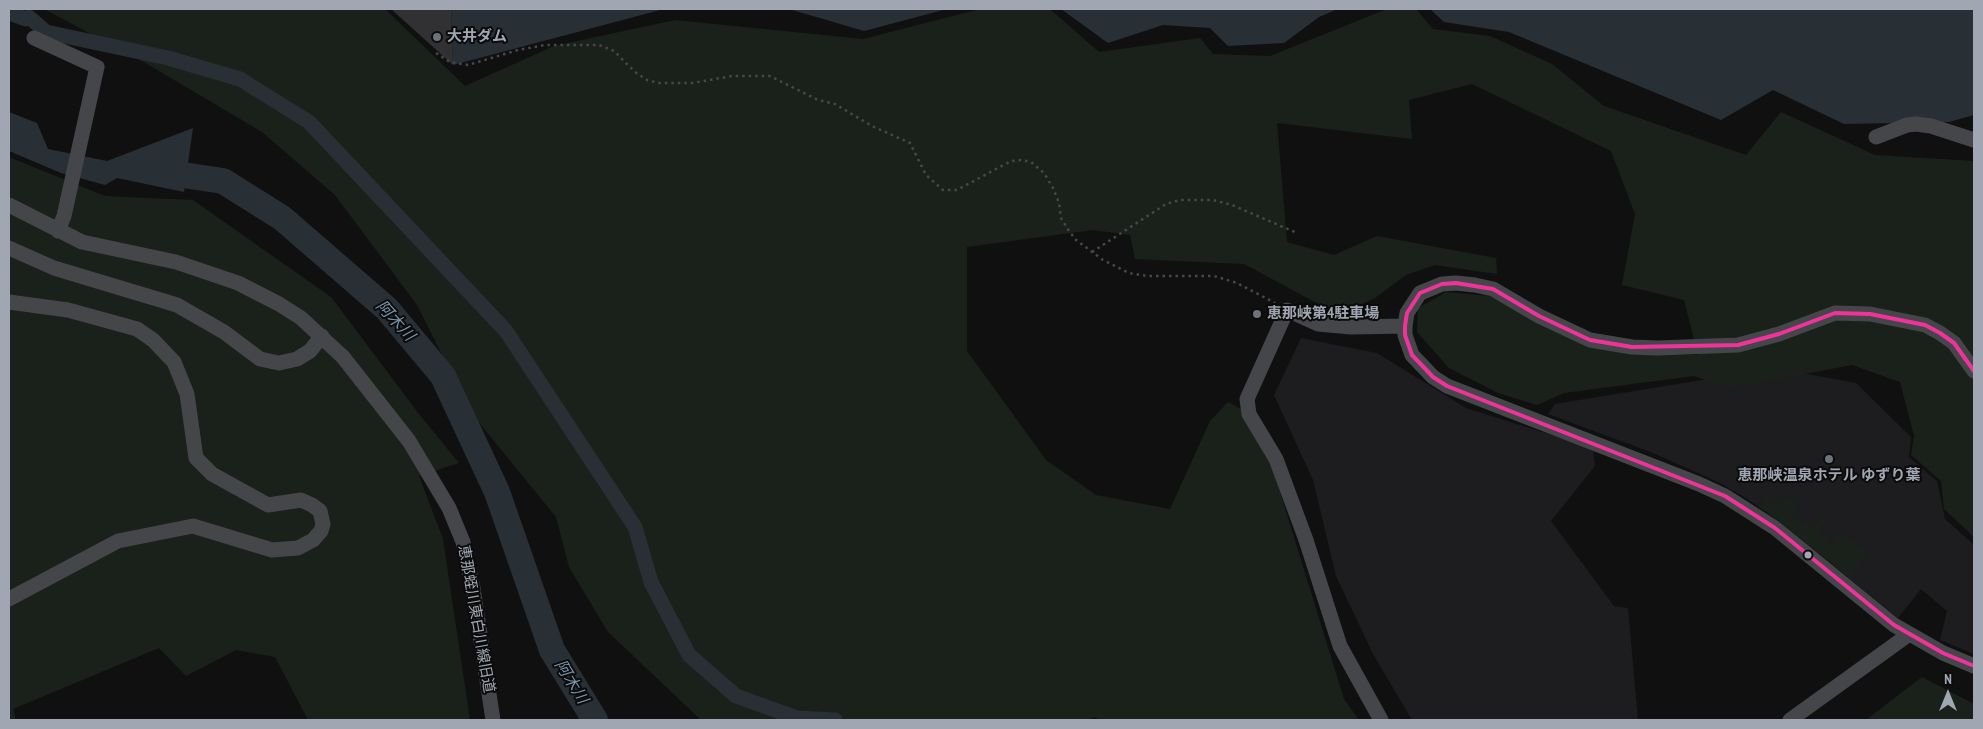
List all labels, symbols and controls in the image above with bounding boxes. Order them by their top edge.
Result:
place label: 大井ダム [447,28,507,46]
marker: 大井ダム [431,31,443,43]
water label: 阿木川 [372,297,418,345]
place label: 恵那峡第4駐車場 [1267,305,1379,323]
marker: 恵那峡第4駐車場 [1251,308,1263,320]
marker: 恵那峡温泉ホテル ゆずり葉 [1823,453,1835,465]
place label: 恵那峡温泉ホテル ゆずり葉 [1737,467,1921,485]
street label: 恵那蛭川東白川線旧道 [454,544,498,694]
unlabelled marker [1803,550,1813,560]
water label: 阿木川 [550,657,592,707]
north arrow [1923,669,1973,719]
text: N [1944,670,1952,688]

